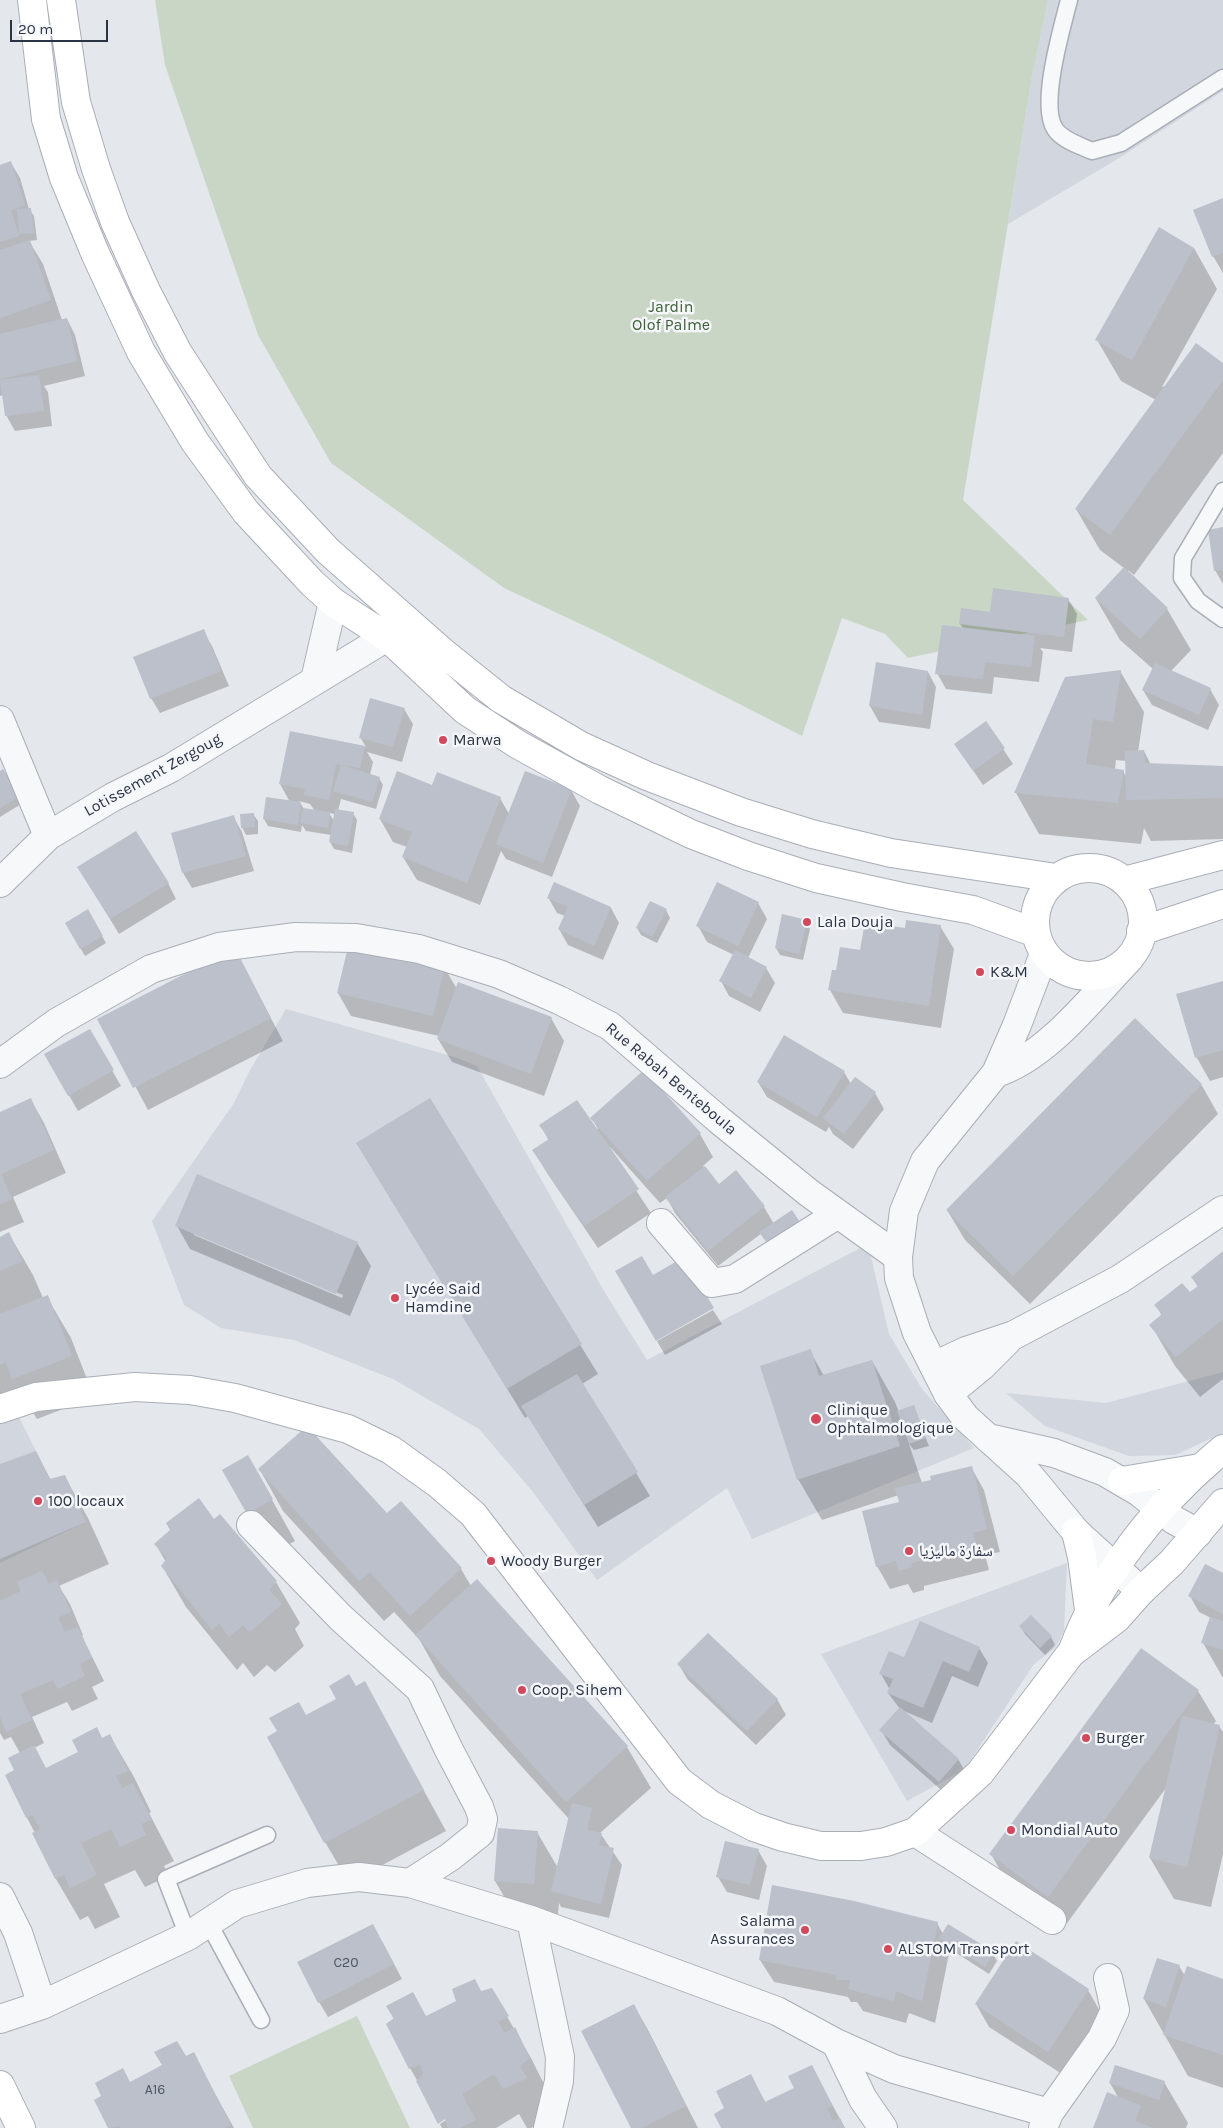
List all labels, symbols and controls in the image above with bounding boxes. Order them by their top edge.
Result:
scale bar [12,10,110,42]
text: 20 m [18,20,53,38]
park label: Jardin Olof Palme [632,297,710,335]
street label: Lotissement Zergoug [81,729,225,821]
place label: Marwa [453,730,502,750]
marker: Marwa [437,734,449,746]
place label: Lala Douja [817,912,893,932]
marker: Lala Douja [801,916,813,928]
place label: K&M [990,962,1028,982]
marker: K&M [974,966,986,978]
street label: Rue Rabah Benteboula [602,1019,740,1139]
place label: Lycée Said Hamdine [405,1279,481,1317]
marker: Lycée Said Hamdine [389,1292,401,1304]
place label: Clinique Ophtalmologique [827,1400,954,1438]
marker: Clinique Ophtalmologique [809,1412,823,1426]
place label: 100 locaux [48,1491,124,1511]
marker: 100 locaux [32,1495,44,1507]
place label: سفارة ماليزيا [919,1541,993,1561]
marker: سفارة ماليزيا [903,1545,915,1557]
place label: Woody Burger [501,1551,601,1571]
marker: Woody Burger [485,1555,497,1567]
place label: Coop. Sihem [532,1680,623,1700]
marker: Coop. Sihem [516,1684,528,1696]
place label: Burger [1096,1728,1144,1748]
marker: Burger [1080,1732,1092,1744]
place label: Mondial Auto [1021,1820,1118,1840]
marker: Mondial Auto [1005,1824,1017,1836]
place label: Salama Assurances [710,1911,795,1949]
marker: Salama Assurances [799,1924,811,1936]
place label: ALSTOM Transport [898,1939,1029,1959]
marker: ALSTOM Transport [882,1943,894,1955]
house number: C20 [333,1955,359,1971]
house number: A16 [145,2082,165,2098]

